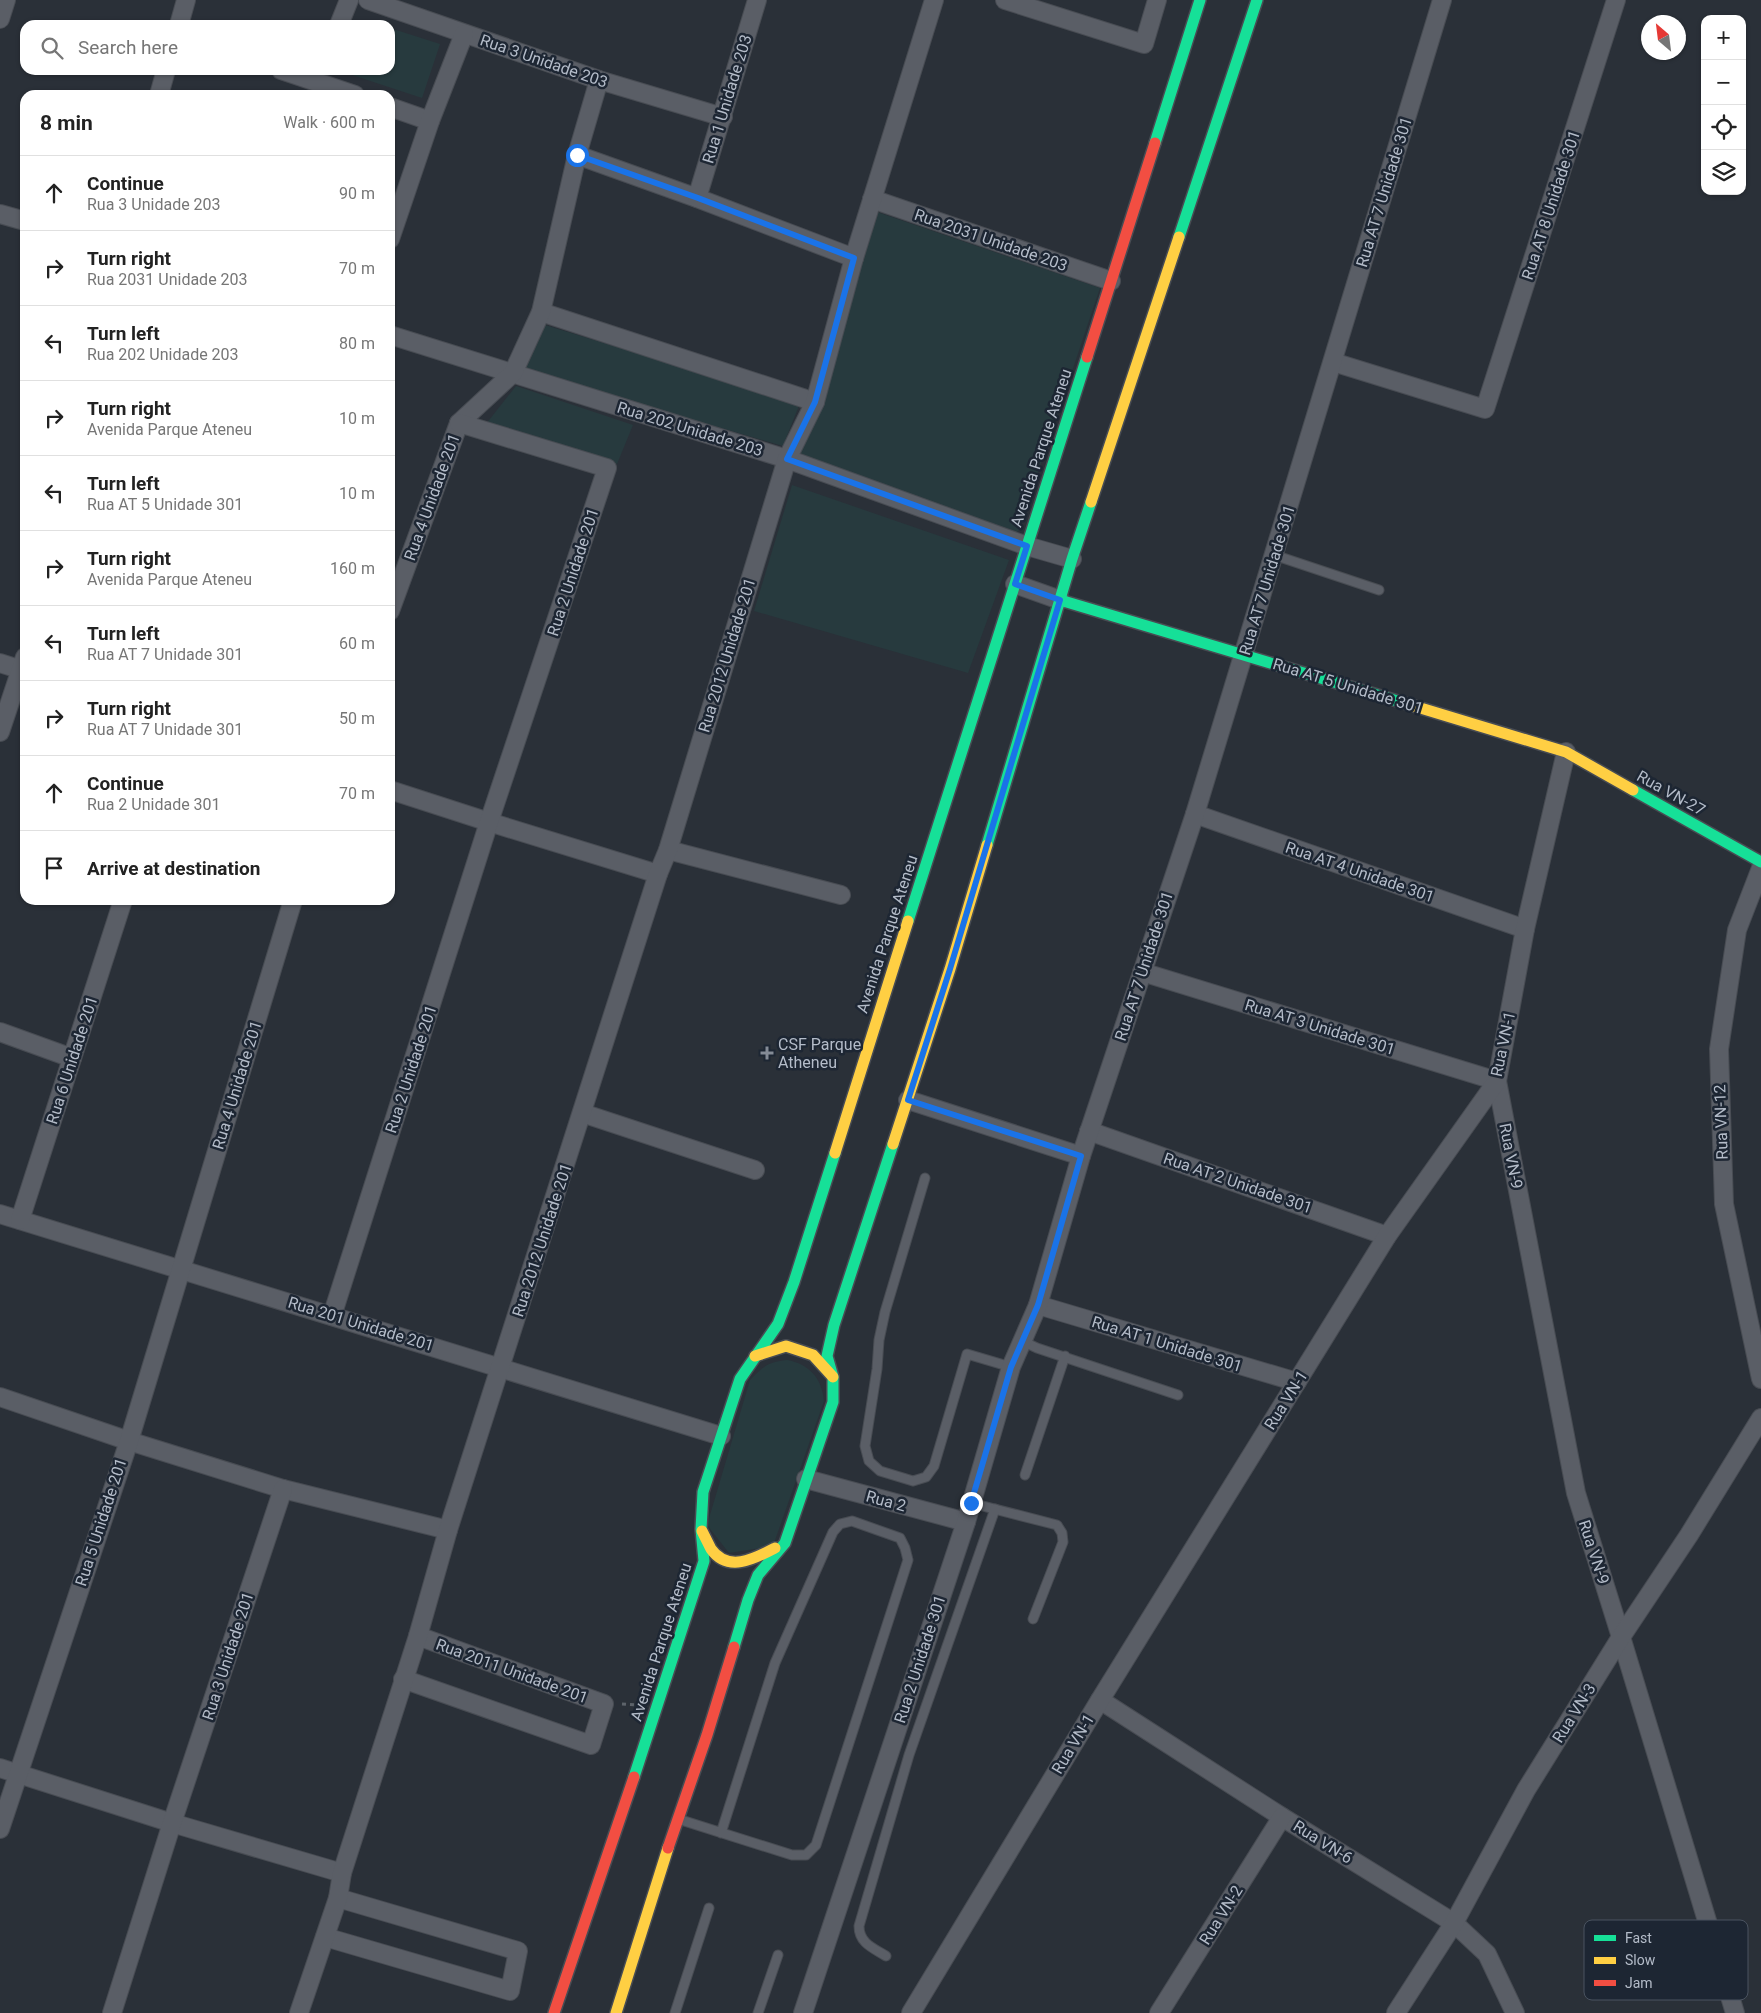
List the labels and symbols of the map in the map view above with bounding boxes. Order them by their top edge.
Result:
north arrow [1641,15,1686,60]
street label: Rua 3 Unidade 203 [478,30,610,92]
street label: Rua 1 Unidade 203 [698,32,756,166]
street label: Rua AT 7 Unidade 301 [1352,115,1416,269]
street label: Rua AT 8 Unidade 301 [1518,128,1584,282]
route start [566,144,589,167]
street label: Rua 2031 Unidade 203 [912,205,1070,275]
street label: Avenida Parque Ateneu [1006,367,1076,529]
street label: Rua 202 Unidade 203 [615,398,765,460]
street label: Rua 4 Unidade 201 [400,431,464,563]
street label: Rua AT 7 Unidade 301 [1235,503,1299,657]
street label: Rua 2 Unidade 201 [543,506,603,638]
street label: Rua 2012 Unidade 201 [694,575,760,735]
street label: Rua AT 5 Unidade 301 [1271,654,1425,718]
street label: Rua VN-27 [1633,766,1709,820]
street label: Rua AT 4 Unidade 301 [1283,838,1437,906]
street label: Avenida Parque Ateneu [852,853,922,1015]
street label: Rua AT 7 Unidade 301 [1111,889,1177,1043]
street label: Rua 6 Unidade 201 [42,994,102,1126]
street label: Rua AT 3 Unidade 301 [1243,995,1397,1059]
street label: Rua 2 Unidade 201 [381,1003,441,1135]
street label: Rua VN-1 [1487,1010,1519,1078]
street label: Rua 4 Unidade 201 [208,1018,266,1152]
place label: CSF Parque Atheneu [778,1035,861,1072]
marker: CSF Parque Atheneu [760,1046,774,1060]
street label: Rua VN-12 [1710,1084,1732,1160]
street label: Rua VN-9 [1495,1122,1527,1190]
street label: Rua AT 2 Unidade 301 [1161,1149,1315,1217]
street label: Rua 2012 Unidade 201 [508,1161,576,1319]
street label: Rua 201 Unidade 201 [286,1293,436,1355]
street label: Rua AT 1 Unidade 301 [1090,1312,1244,1376]
street label: Rua VN-1 [1260,1367,1312,1433]
street label: Rua 5 Unidade 201 [71,1456,131,1588]
street label: Rua 2 [864,1487,908,1515]
route end [960,1492,983,1515]
street label: Rua VN-9 [1575,1518,1613,1586]
street label: Avenida Parque Ateneu [626,1561,696,1723]
street label: Rua 3 Unidade 201 [198,1590,258,1722]
street label: Rua 2 Unidade 301 [890,1593,950,1725]
street label: Rua 2011 Unidade 201 [433,1635,591,1707]
street label: Rua VN-3 [1548,1680,1600,1746]
street label: Rua VN-1 [1048,1711,1098,1777]
street label: Rua VN-6 [1290,1816,1356,1868]
street label: Rua VN-2 [1195,1882,1247,1948]
legend [1584,1920,1748,2000]
text: Fast [1625,1930,1652,1946]
text: Slow [1625,1952,1656,1968]
text: Jam [1625,1975,1653,1991]

